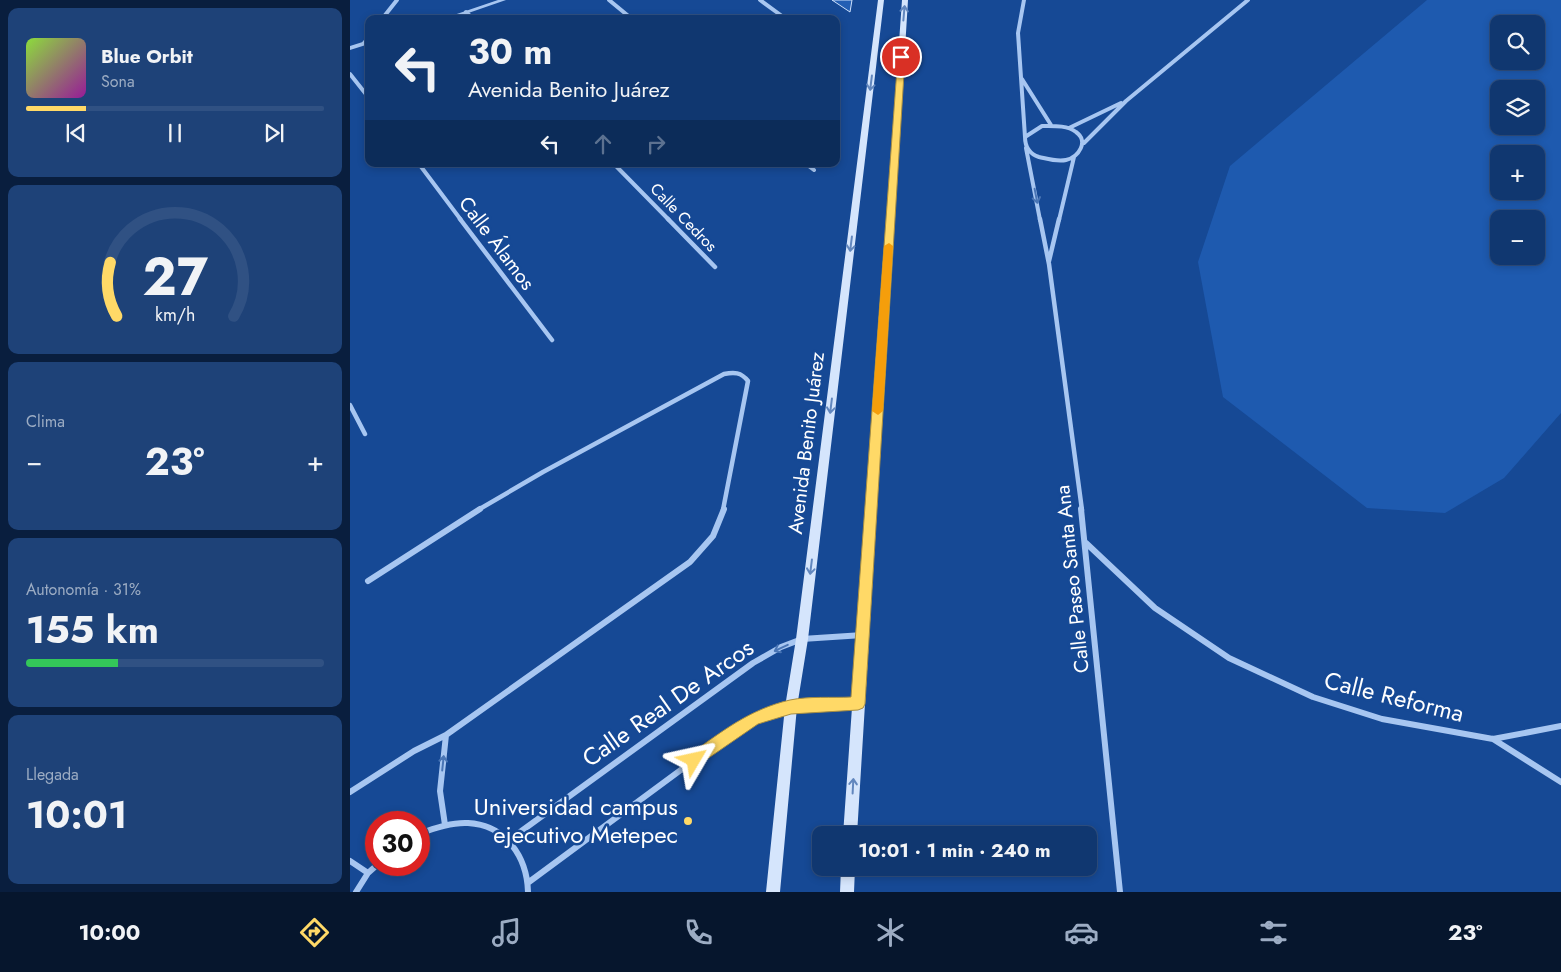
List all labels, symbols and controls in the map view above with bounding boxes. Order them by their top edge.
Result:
one-way arrow [899,5,909,21]
map controls [1490,15,1545,265]
button: search [1490,15,1545,70]
text: 30 m [468,27,552,77]
icon: left [385,35,450,100]
pin [880,36,922,78]
text: Blue Orbit [101,43,193,70]
icon: arrive [887,43,915,71]
text: Sona [101,70,135,93]
text: Avenida Benito Juárez [468,73,670,105]
one-way arrow [866,75,876,91]
button: layers [1490,80,1545,135]
icon: previous [62,119,90,147]
icon: pause [161,119,189,147]
icon: next [260,119,288,147]
icon: left [536,130,564,158]
icon: ahead [589,130,617,158]
icon: right [642,130,670,158]
button: + [1490,145,1545,200]
street label: Calle Cedros [645,178,722,257]
one-way arrow [1031,188,1041,204]
street label: Calle Álamos [452,190,542,296]
button: − [1490,210,1545,265]
one-way arrow [846,236,856,252]
text: 27 [142,239,208,315]
text: km/h [155,302,195,328]
street label: Avenida Benito Juárez [781,350,832,536]
one-way arrow [826,397,836,413]
text: Clima [26,410,65,433]
text: 23° [145,434,205,489]
text: − [26,441,43,482]
text: + [307,441,324,482]
street label: Calle Paseo Santa Ana [1048,483,1097,674]
one-way arrow [805,559,815,575]
text: Autonomía · 31% [26,578,141,601]
text: 155 km [26,602,159,657]
street label: Calle Real De Arcos [575,630,761,775]
one-way arrow [774,643,789,653]
street label: Calle Reforma [1321,662,1468,731]
position arrow [667,733,719,785]
one-way arrow [438,755,448,771]
text: Llegada [26,763,79,786]
one-way arrow [848,779,857,795]
text: 10:01 [26,787,127,842]
place label: Universidad campus ejecutivo Metepec [474,789,678,852]
speed limit sign: 30 [365,811,430,876]
marker: Universidad campus ejecutivo Metepec [682,815,694,827]
text: 10:01 · 1 min · 240 m [858,837,1051,864]
icon: directions [297,915,332,950]
icon: music [489,915,524,950]
icon: phone [681,915,716,950]
icon: climate [873,915,908,950]
icon: car [1064,915,1099,950]
icon: filters [1256,915,1291,950]
text: 10:00 [78,916,140,948]
text: 23° [1448,916,1483,948]

